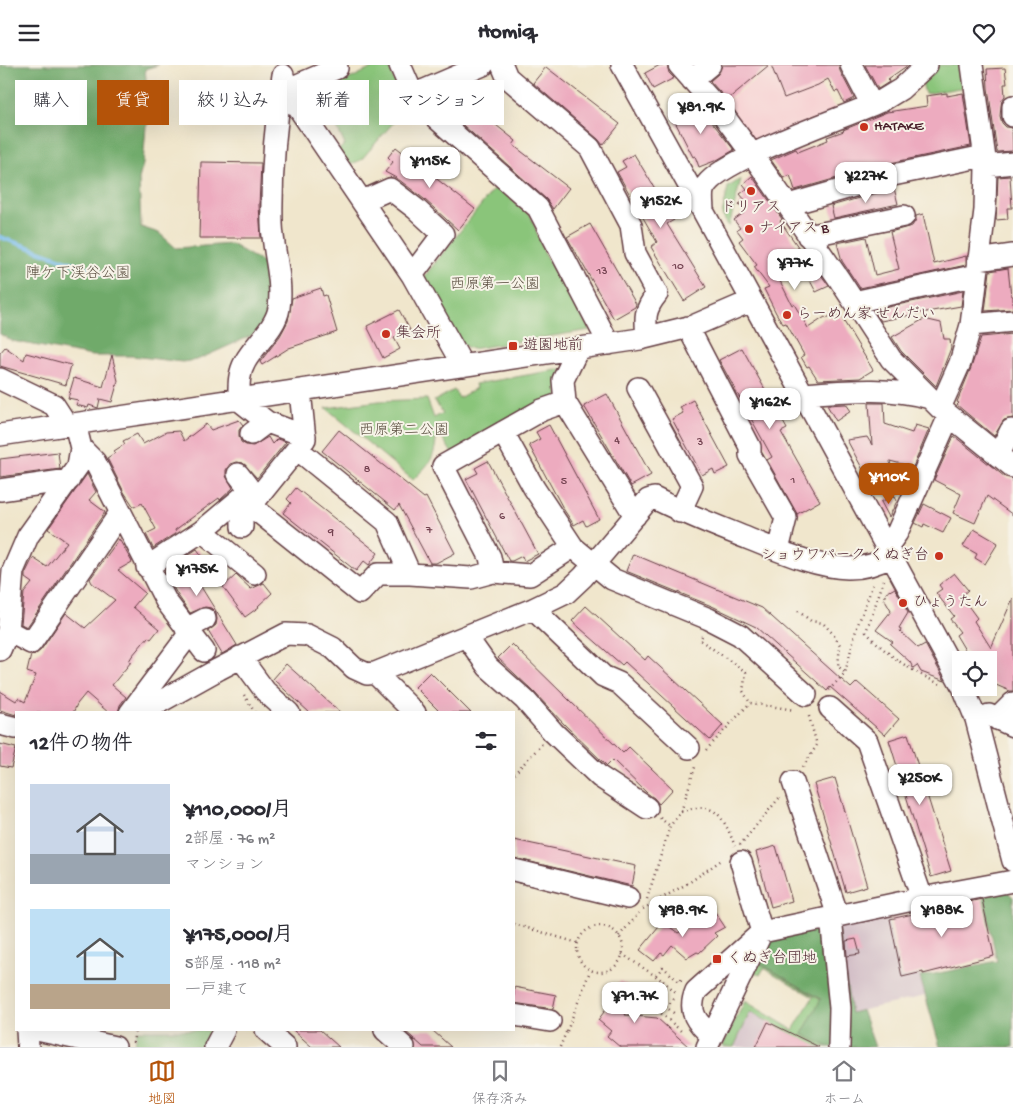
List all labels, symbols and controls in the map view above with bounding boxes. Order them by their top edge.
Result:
icon: menu [15,19,43,47]
icon: heart [970,19,998,47]
text: Homiq [478,20,535,46]
chip: 購入 [15,80,87,125]
chip: 賃貸 [97,80,169,125]
chip: 絞り込み [179,80,287,125]
chip: 新着 [297,80,369,125]
chip: マンション [379,80,504,125]
pin: ¥81.9K [660,93,742,135]
text: ¥81.9K [679,99,723,118]
place label: HATAKE [874,118,924,136]
marker: HATAKE [858,121,870,133]
pin: ¥115K [395,147,465,189]
text: ¥115K [411,153,449,172]
pin: ¥227K [831,161,901,204]
text: ¥227K [846,168,886,187]
marker: ドリアス [745,185,757,197]
pin: ¥152K [626,186,696,229]
text: ¥152K [642,193,680,212]
place label: ドリアス [721,199,781,217]
place label: ナイアス B [759,220,829,238]
marker: ナイアス B [743,223,755,235]
pin: ¥77K [765,249,825,291]
text: ¥77K [779,255,811,274]
house number: 10 [671,260,684,274]
park label: 陣ケ下渓谷公園 [25,264,131,283]
house number: 13 [595,265,608,279]
park label: 西原第一公園 [450,275,540,294]
place label: らーめん家 せんだい [797,305,936,324]
marker: らーめん家 せんだい [781,309,793,321]
place label: 集会所 [396,324,441,343]
marker: 集会所 [380,328,392,340]
place label: 遊園地前 [523,336,583,355]
marker: 遊園地前 [507,340,519,352]
pin: ¥162K [735,387,805,430]
text: ¥162K [751,394,789,413]
park label: 西原第二公園 [359,421,449,440]
house number: 4 [614,434,620,448]
house number: 3 [696,436,703,450]
house number: 8 [364,463,371,477]
pin: ¥110K [854,463,924,505]
text: ¥110K [870,469,908,488]
house number: 1 [790,474,796,488]
house number: 5 [561,475,567,489]
house number: 6 [499,510,506,524]
house number: 7 [425,524,433,538]
house number: 9 [327,526,334,540]
place label: ショウワパーク くぬぎ台 [761,546,929,565]
marker: ショウワパーク くぬぎ台 [933,550,945,562]
pin: ¥175K [162,555,232,597]
text: ¥175K [177,561,217,580]
place label: ひょうたん [913,594,988,612]
marker: ひょうたん [897,597,909,609]
map controls [952,651,997,696]
button: locate [952,651,997,696]
icon: filters [472,727,500,755]
text: 12件の物件 [30,733,133,758]
pin: ¥250K [885,763,955,806]
text: ¥250K [899,770,941,789]
text: ¥110,000/月 [185,799,292,824]
icon: home [70,804,130,864]
text: 2部屋 · 76 m² [185,831,275,850]
text: マンション [185,857,264,876]
pin: ¥98.9K [642,895,724,938]
pin: ¥188K [907,895,977,938]
text: ¥98.9K [660,902,706,921]
text: ¥188K [922,902,962,921]
text: ¥175,000/月 [185,924,294,949]
icon: home [70,929,130,989]
place label: くぬぎ台団地 [727,949,817,968]
marker: くぬぎ台団地 [711,953,723,965]
text: 5部屋 · 118 m² [185,956,281,975]
pin: ¥71.7K [594,981,676,1024]
text: 一戸建て [185,982,249,1001]
text: ¥71.7K [613,988,657,1007]
tab: 地図 [148,1057,176,1109]
tab: 保存済み [472,1057,528,1109]
tab: ホーム [824,1057,865,1109]

